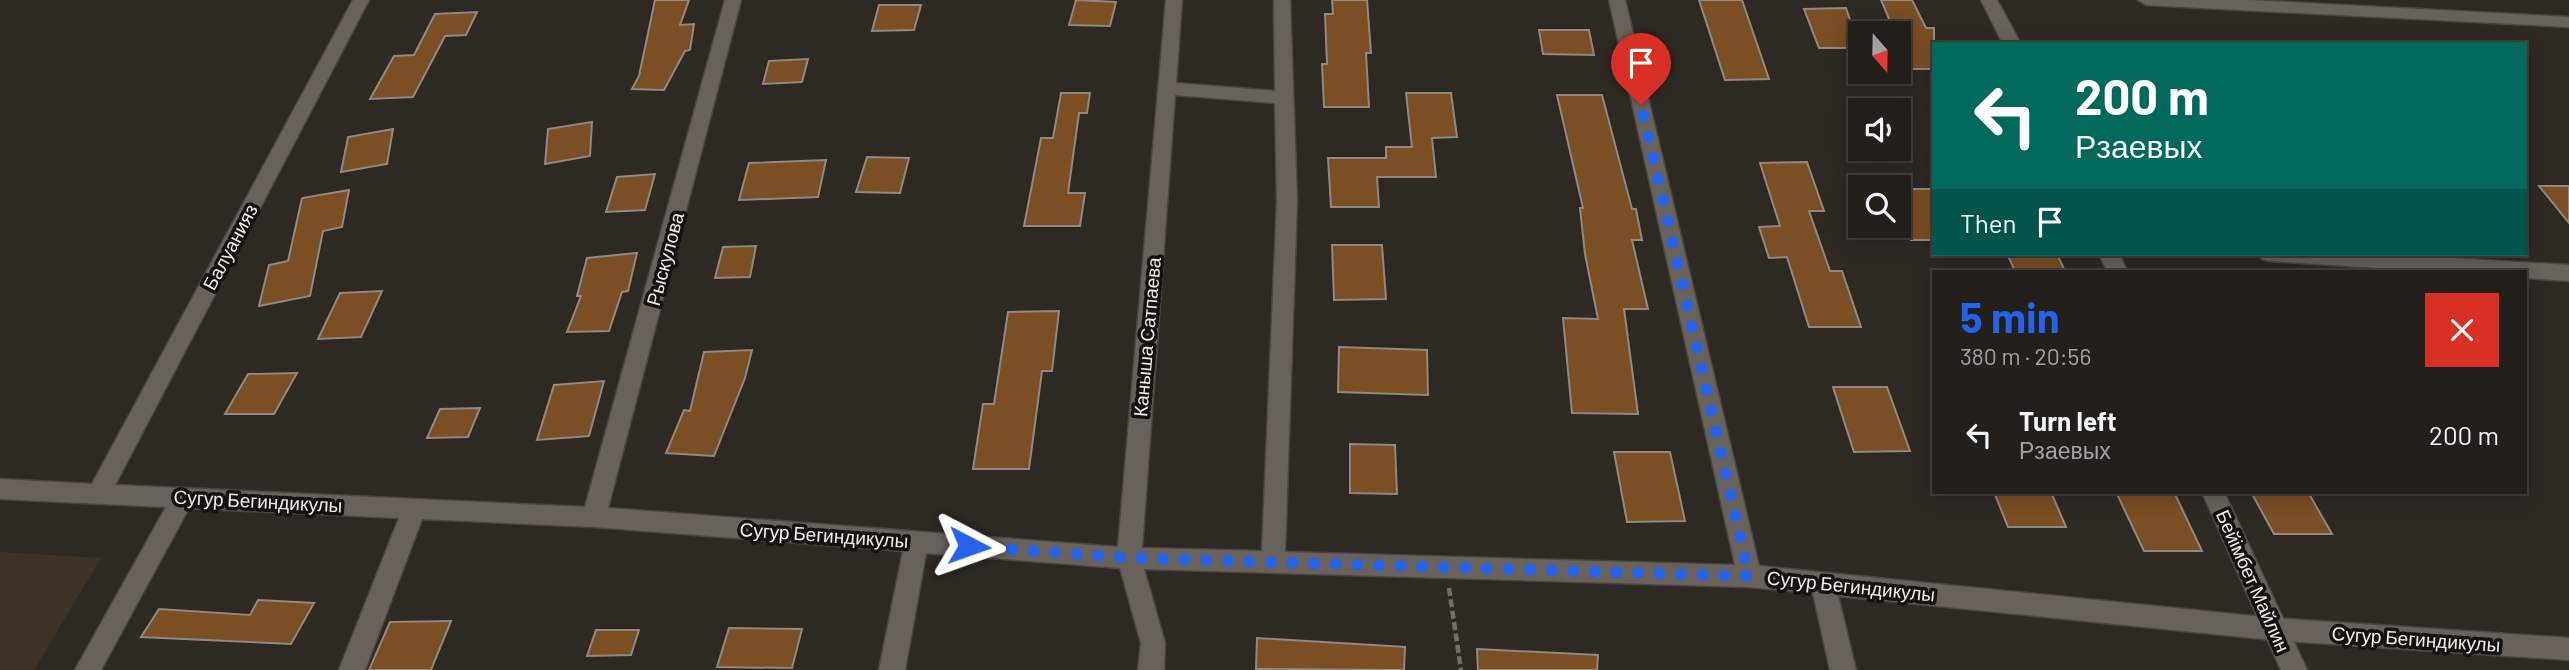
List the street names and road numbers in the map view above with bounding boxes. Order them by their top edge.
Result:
street label: Балуанияз [197,200,262,294]
street label: Рыскулова [641,209,688,308]
street label: Каныша Сатпаева [1128,256,1165,418]
street label: Сугур Бегиндикулы [173,485,343,516]
street label: Бейімбет Майлин [2212,506,2295,655]
street label: Сугур Бегиндикулы [739,517,909,552]
street label: Сугур Бегиндикулы [1766,565,1936,606]
street label: Сугур Бегиндикулы [2331,621,2501,656]

